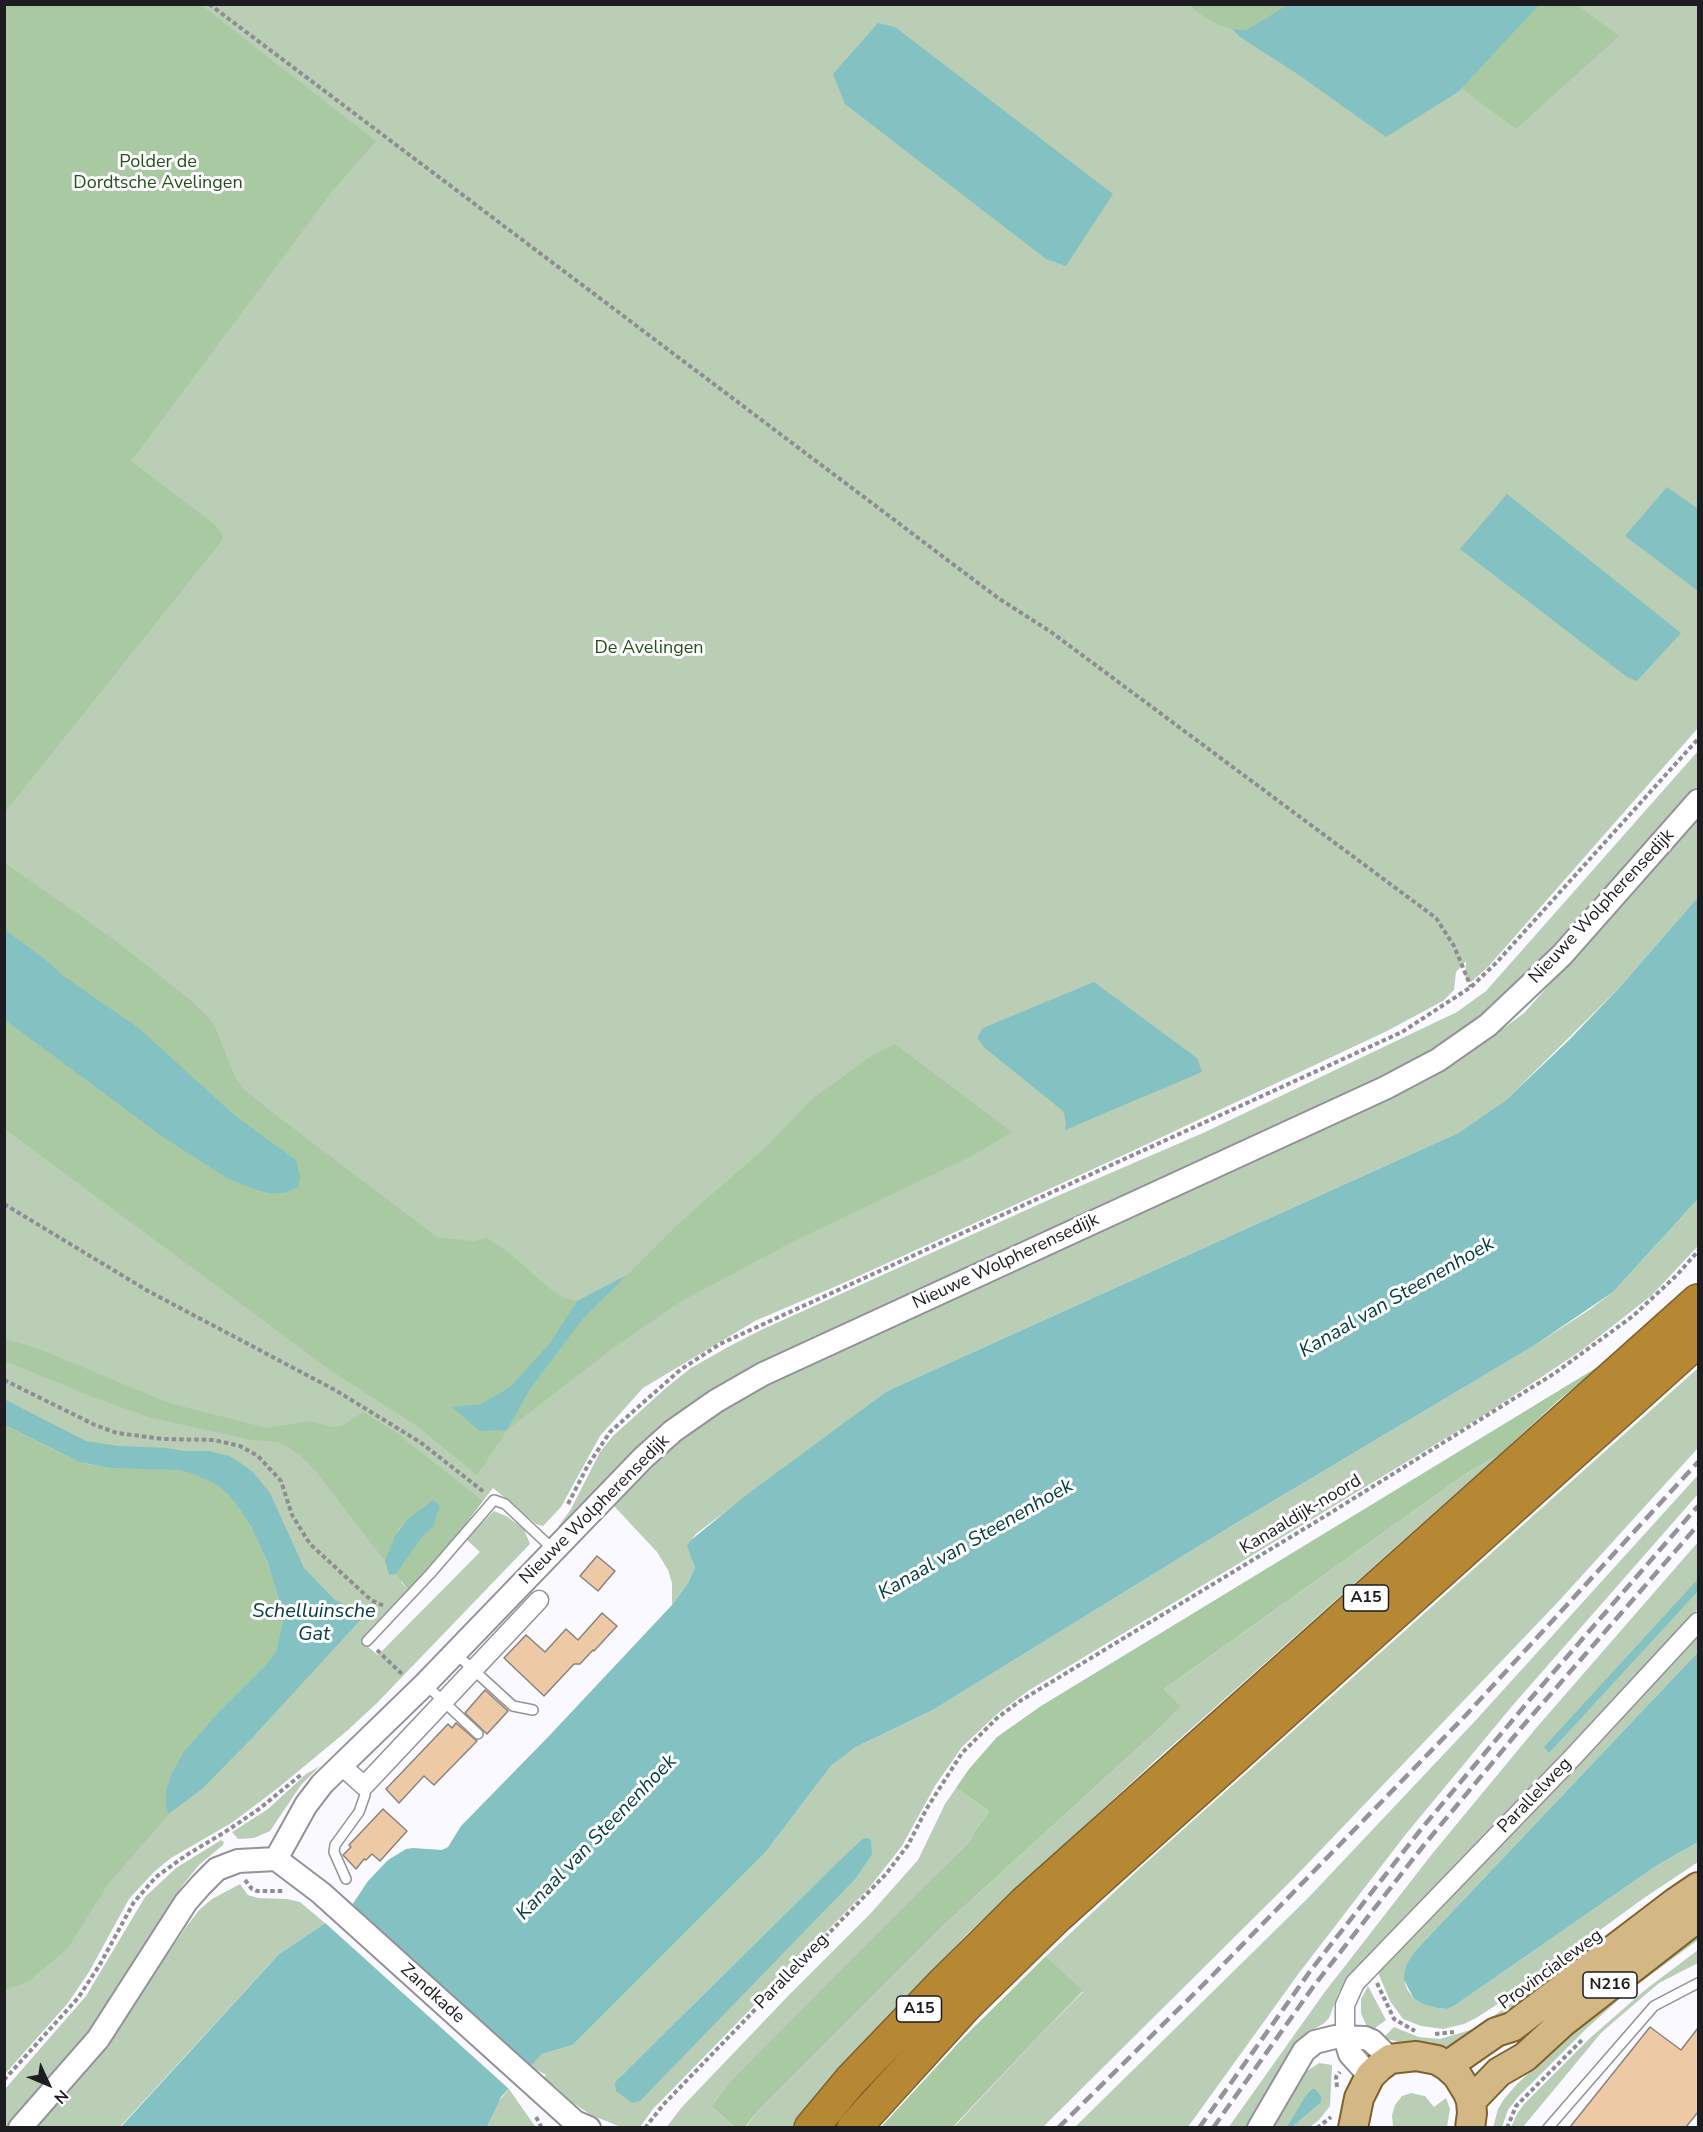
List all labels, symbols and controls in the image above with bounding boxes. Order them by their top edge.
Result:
park label: Polder de Dordtsche Avelingen [73,152,243,195]
park label: De Avelingen [595,638,703,660]
street label: Nieuwe Wolpherensedijk [1525,825,1679,989]
street label: Nieuwe Wolpherensedijk [909,1209,1103,1315]
water label: Kanaal van Steenenhoek [1295,1232,1499,1364]
street label: Nieuwe Wolpherensedijk [516,1431,674,1589]
street label: Kanaaldijk-noord [1237,1470,1365,1560]
water label: Kanaal van Steenenhoek [874,1474,1078,1606]
road number: A15 [1344,1585,1388,1611]
water label: Schelluinsche Gat [252,1600,376,1647]
water label: Kanaal van Steenenhoek [512,1750,682,1926]
street label: Parallelweg [1494,1754,1576,1838]
street label: Provincialeweg [1495,1925,1607,2015]
street label: Parallelweg [751,1930,833,2014]
street label: Zandkade [395,1959,469,2029]
road number: N216 [1583,1972,1637,1998]
road number: A15 [896,1996,942,2022]
north arrow [18,2054,78,2114]
text: N [49,2085,73,2108]

